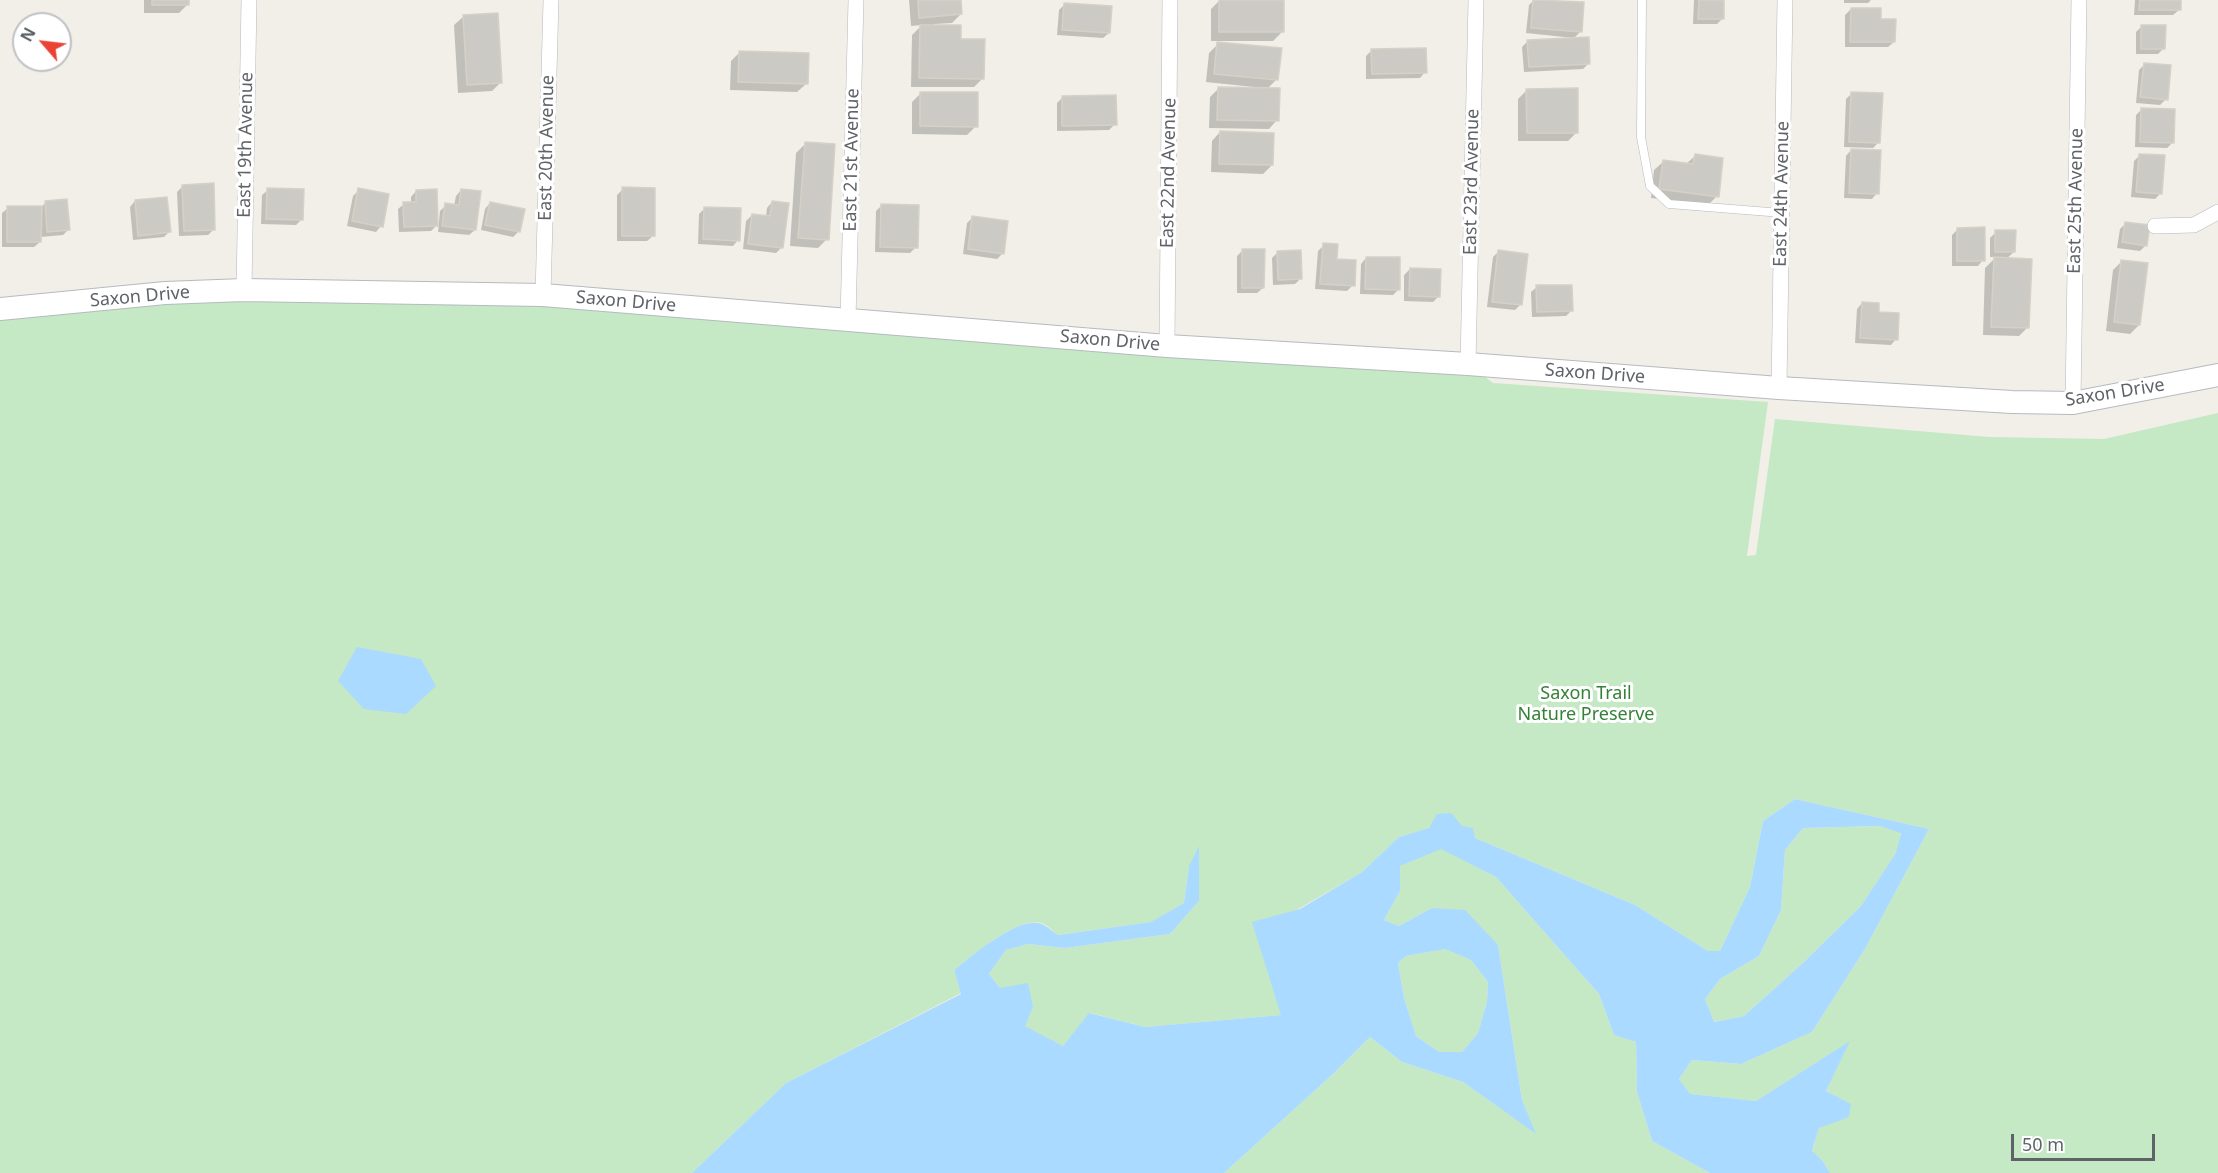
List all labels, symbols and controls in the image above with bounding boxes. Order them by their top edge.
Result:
north arrow [12,12,72,72]
text: N [15,24,41,45]
street label: East 19th Avenue [234,72,258,218]
street label: East 20th Avenue [535,75,559,221]
street label: East 21st Avenue [840,88,864,232]
street label: East 22nd Avenue [1157,98,1181,248]
street label: East 23rd Avenue [1460,109,1484,255]
street label: East 24th Avenue [1770,121,1794,267]
street label: East 25th Avenue [2064,128,2088,274]
street label: Saxon Drive [89,282,191,312]
street label: Saxon Drive [575,287,677,317]
street label: Saxon Drive [1059,326,1161,356]
street label: Saxon Drive [1544,360,1646,388]
street label: Saxon Drive [2064,374,2166,412]
park label: Saxon Trail Nature Preserve [1518,683,1654,726]
scale bar [2014,1122,2158,1160]
text: 50 m [2022,1132,2064,1156]

